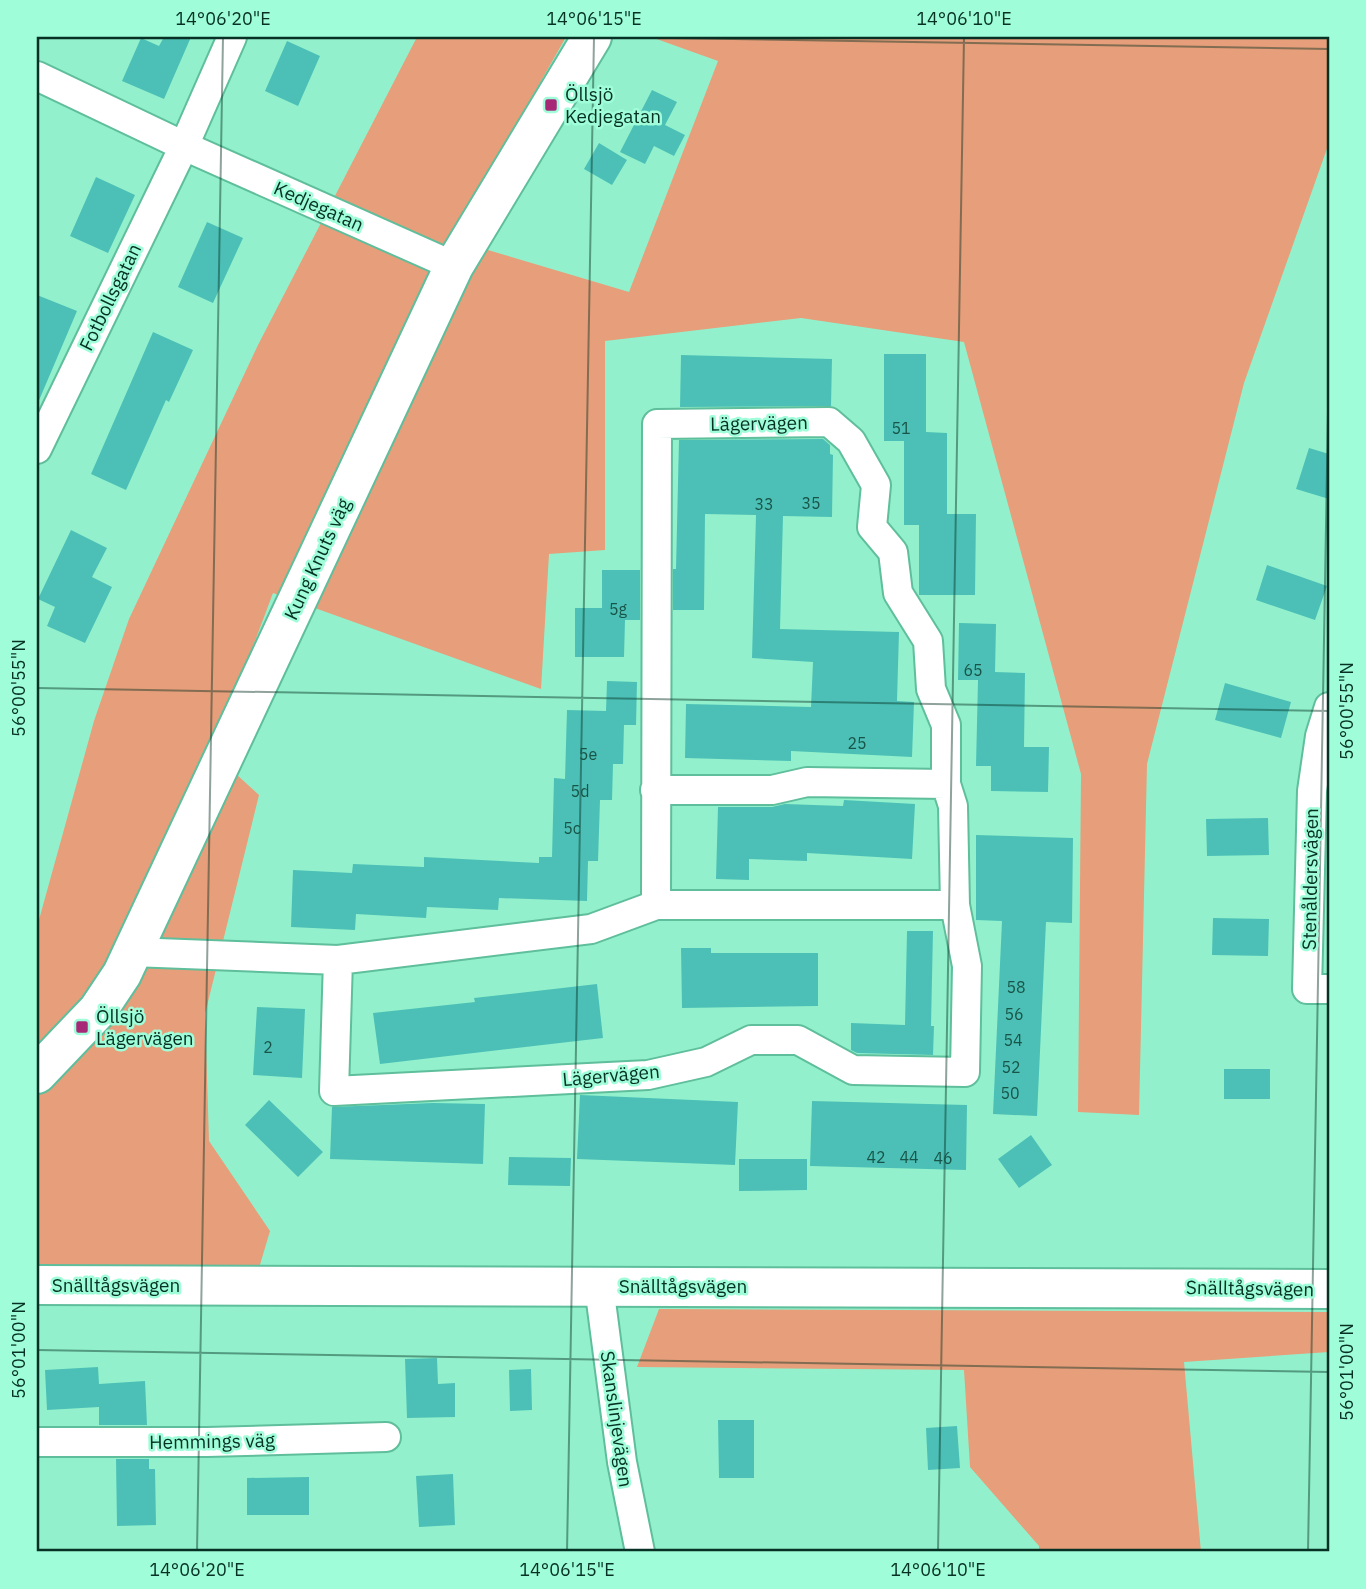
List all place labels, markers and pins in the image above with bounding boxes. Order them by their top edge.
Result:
place label: Öllsjö Kedjegatan [565,82,661,128]
marker: Öllsjö Kedjegatan [543,97,559,113]
place label: Öllsjö Lägervägen [96,1004,194,1050]
marker: Öllsjö Lägervägen [74,1019,90,1035]

